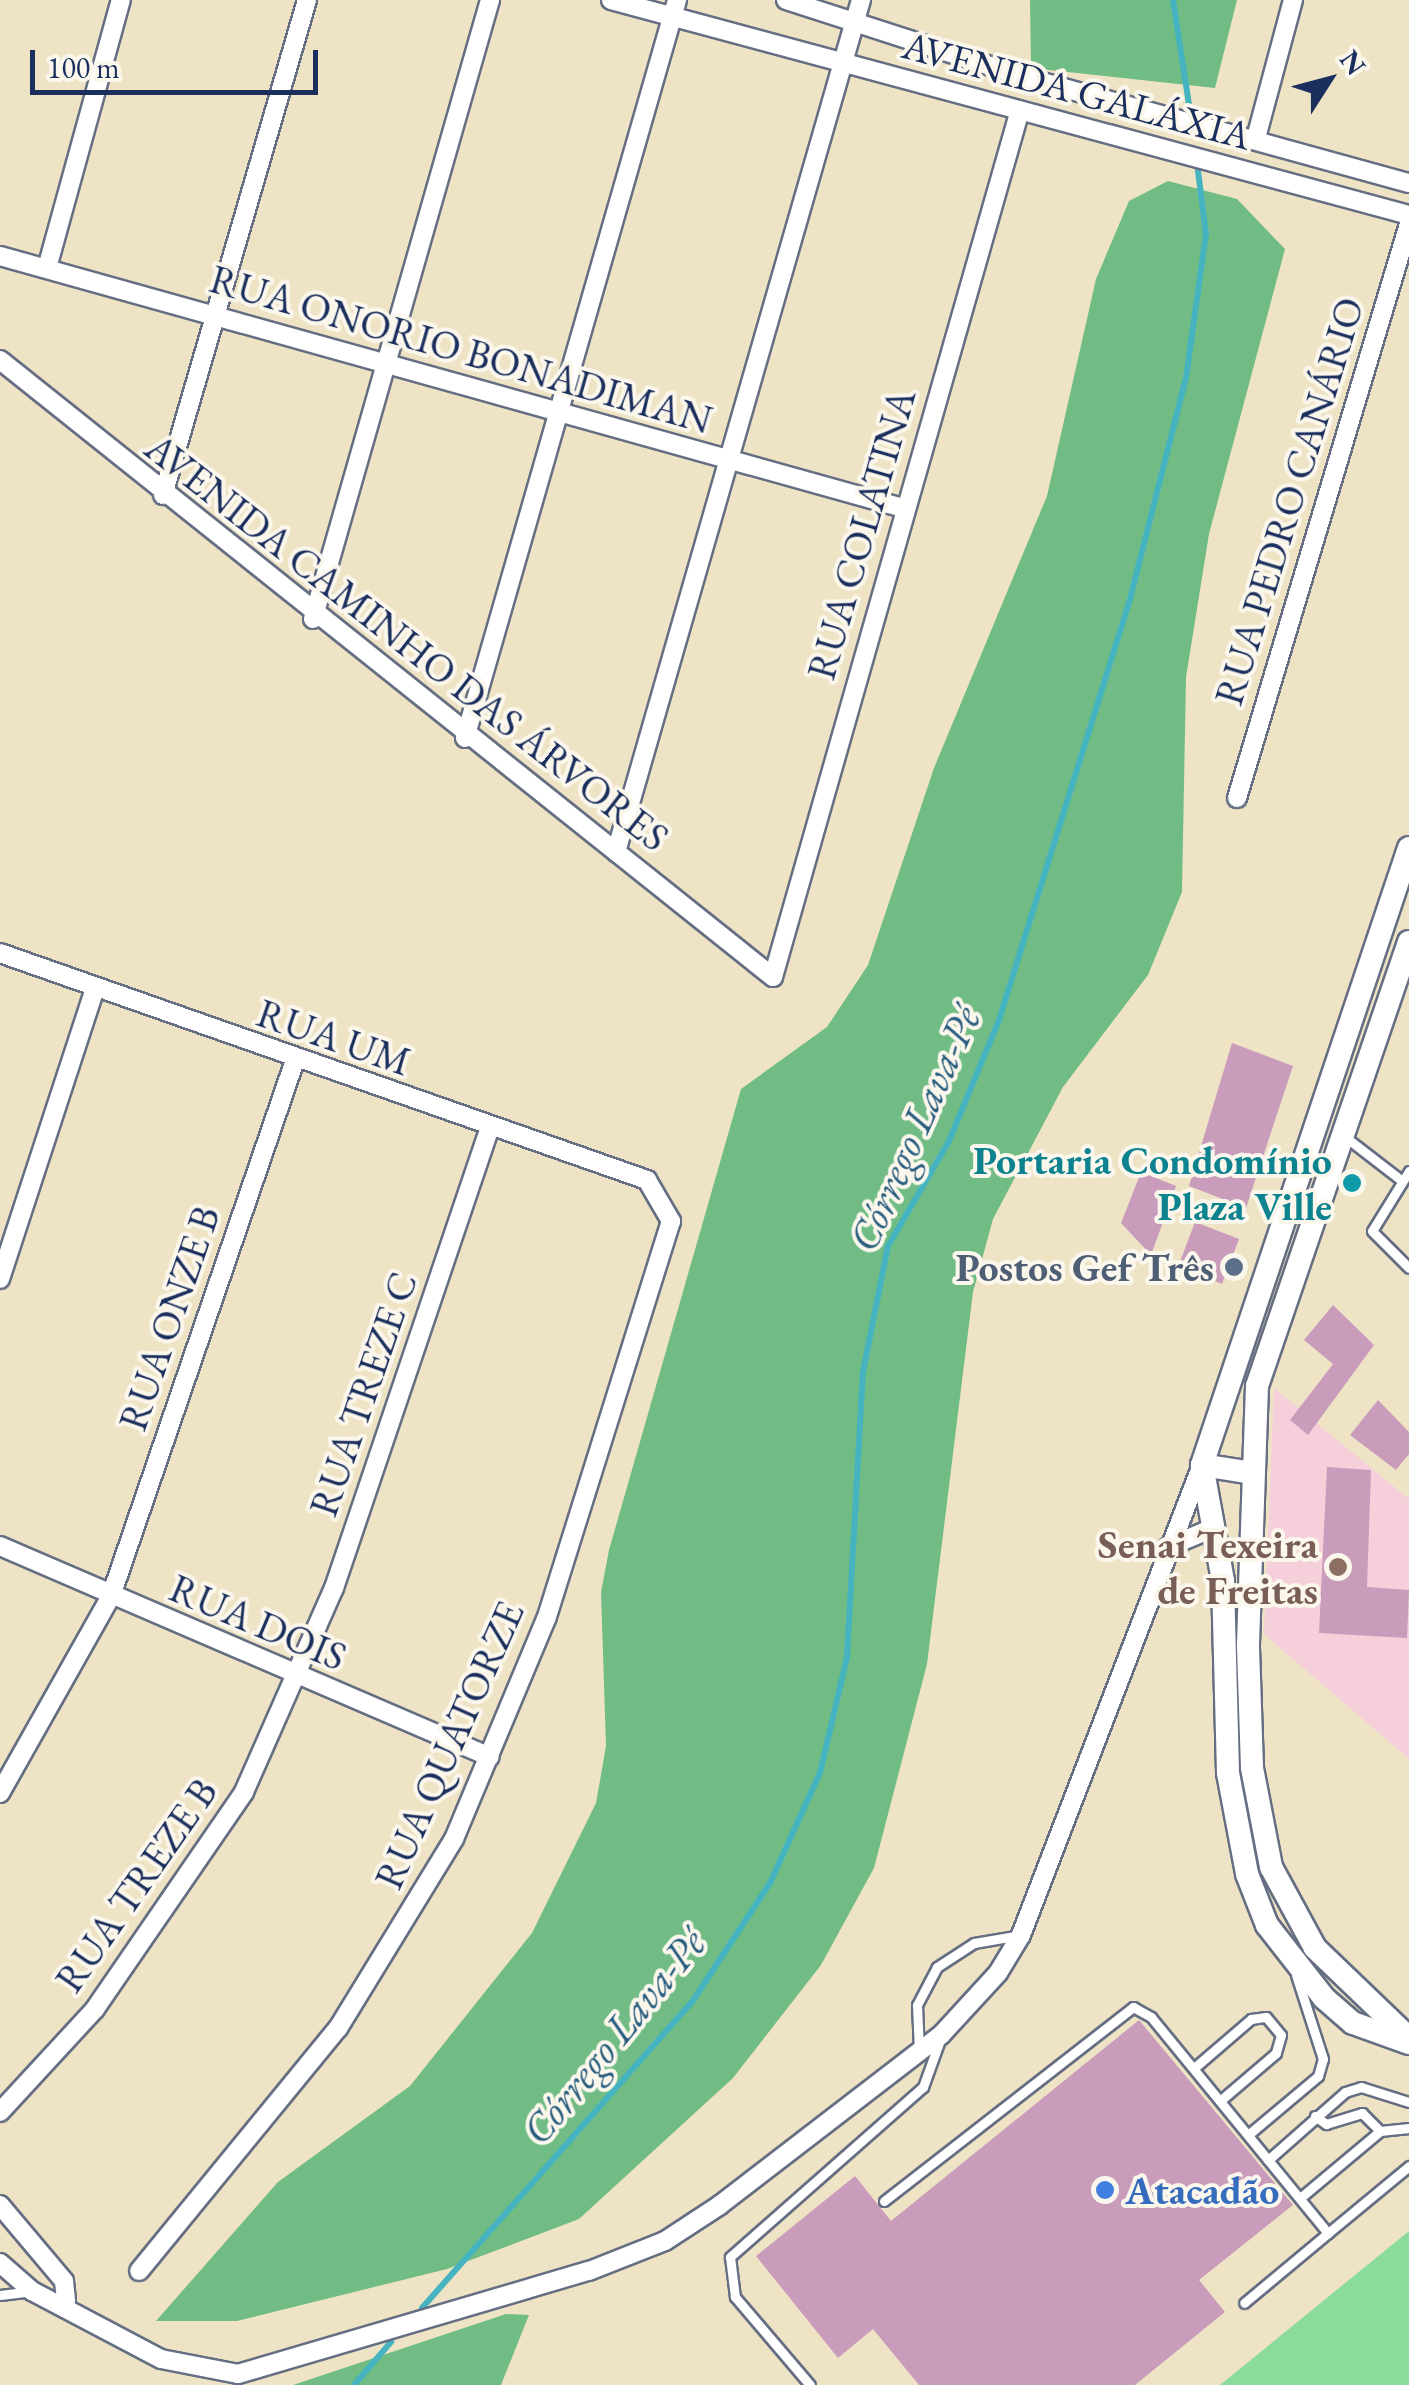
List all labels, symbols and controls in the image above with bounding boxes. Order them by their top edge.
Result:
street label: AVENIDA GALÁXIA [897,20,1257,160]
scale bar [35,30,322,92]
north arrow [1279,30,1379,130]
text: N [1332,43,1374,82]
text: 100 m [47,48,120,87]
street label: RUA ONORIO BONADIMAN [205,254,717,444]
street label: RUA PEDRO CANÁRIO [1204,291,1374,711]
street label: RUA COLATINA [797,383,925,685]
street label: AVENIDA CAMINHO DAS ÁRVORES [136,423,678,861]
street label: RUA UM [251,988,417,1086]
water label: Córrego Lava-Pé [839,999,991,1259]
place label: Portaria Condomínio Plaza Ville [973,1136,1332,1230]
marker: Portaria Condomínio Plaza Ville [1341,1172,1363,1194]
street label: RUA ONZE B [108,1200,230,1436]
place label: Postos Gef Três [955,1243,1214,1291]
marker: Postos Gef Três [1223,1256,1245,1278]
street label: RUA TREZE C [299,1266,427,1522]
place label: Senai Texeira de Freitas [1098,1520,1318,1614]
marker: Senai Texeira de Freitas [1327,1556,1349,1578]
street label: RUA DOIS [163,1563,353,1681]
street label: RUA QUATORZE [364,1594,534,1896]
street label: RUA TREZE B [45,1769,227,2001]
water label: Córrego Lava-Pé [512,1919,716,2155]
place label: Atacadão [1125,2166,1279,2214]
marker: Atacadão [1094,2179,1116,2201]

